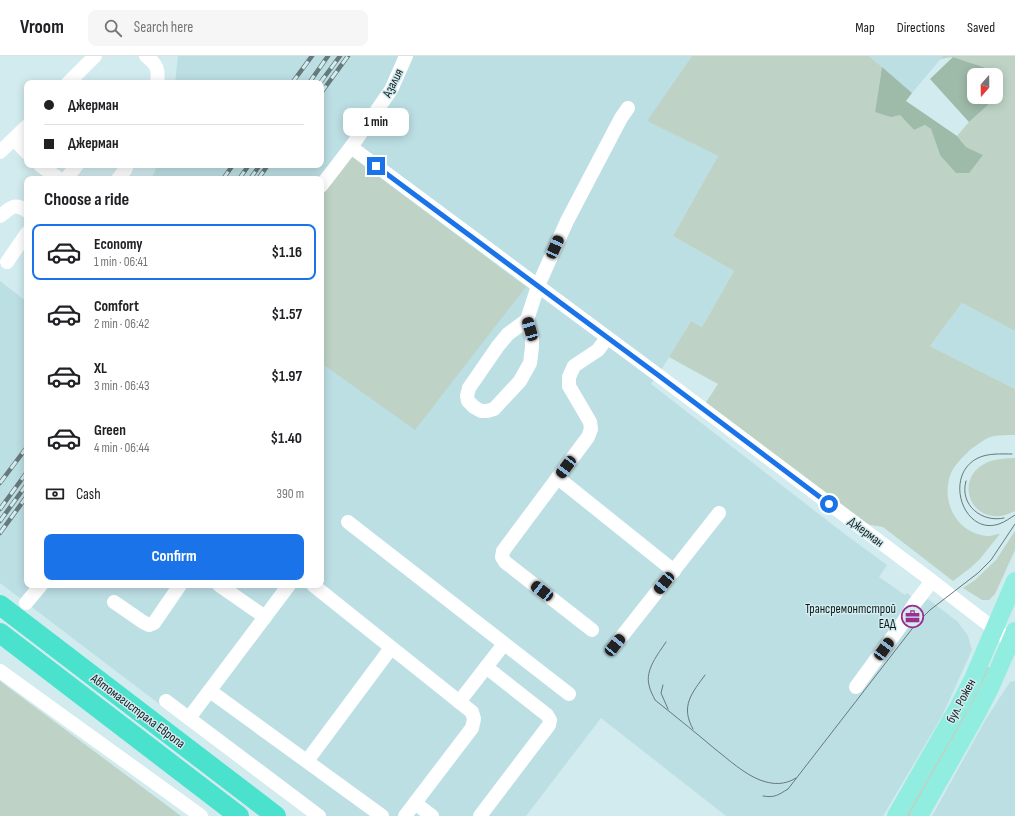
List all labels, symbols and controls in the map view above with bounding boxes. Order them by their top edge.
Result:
search box [88,10,368,46]
text: Vroom [20,16,64,39]
icon: search [102,17,124,39]
text: Search here [134,18,193,37]
text: Map [855,19,875,36]
text: Directions [897,19,945,36]
text: Saved [967,19,995,36]
street label: Азалия [379,66,407,101]
north arrow [967,68,1003,104]
map controls [967,68,1003,104]
text: Джерман [68,96,118,115]
callout: 1 min [343,108,409,136]
text: 1 min [364,114,388,130]
text: Джерман [68,134,118,153]
route end [367,157,385,175]
text: Choose a ride [44,189,129,210]
icon: car [46,234,82,270]
car [545,234,565,260]
text: Economy [94,235,143,254]
text: $1.16 [272,243,302,262]
text: 1 min · 06:41 [94,254,148,270]
icon: car [46,296,82,332]
text: Comfort [94,297,139,316]
text: $1.57 [272,305,302,324]
text: 2 min · 06:42 [94,316,149,332]
car [521,316,539,342]
icon: car [46,358,82,394]
text: XL [94,359,107,378]
text: $1.97 [271,367,302,386]
text: 3 min · 06:43 [94,378,149,394]
icon: car [46,420,82,456]
text: Green [94,421,126,440]
text: $1.40 [270,429,302,448]
text: 4 min · 06:44 [94,440,149,456]
car [554,454,578,480]
icon: cash [44,483,66,505]
text: Cash [76,485,101,504]
text: 390 m [277,486,304,502]
route start [820,495,838,513]
street label: Джерман [845,513,887,551]
button: Confirm [44,534,304,580]
car [652,570,676,596]
car [529,579,555,603]
place label: Трансремонтстрой ЕАД [805,601,897,632]
office icon: Трансремонтстрой ЕАД [899,603,925,629]
car [603,632,627,658]
car [872,636,896,662]
street label: Автомагистрала Европа [87,670,188,752]
street label: бул. Рожен [943,676,979,726]

